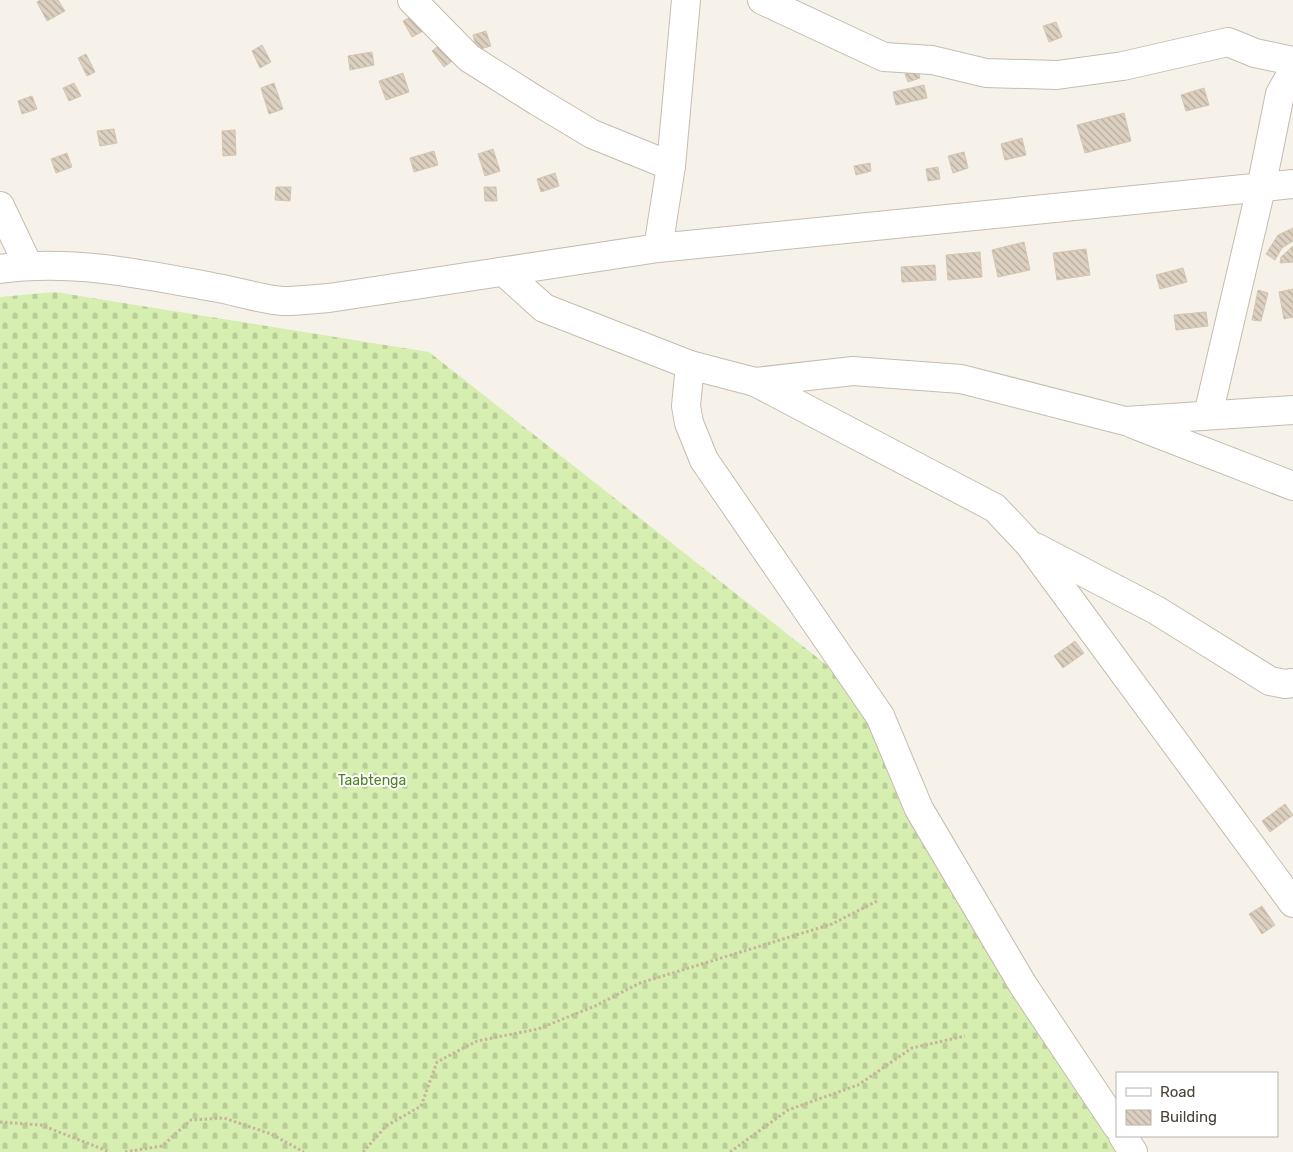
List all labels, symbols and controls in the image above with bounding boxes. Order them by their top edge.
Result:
park label: Taabtenga [338,772,406,789]
legend [1116,1072,1278,1137]
text: Road [1160,1083,1196,1101]
text: Building [1160,1108,1217,1126]

